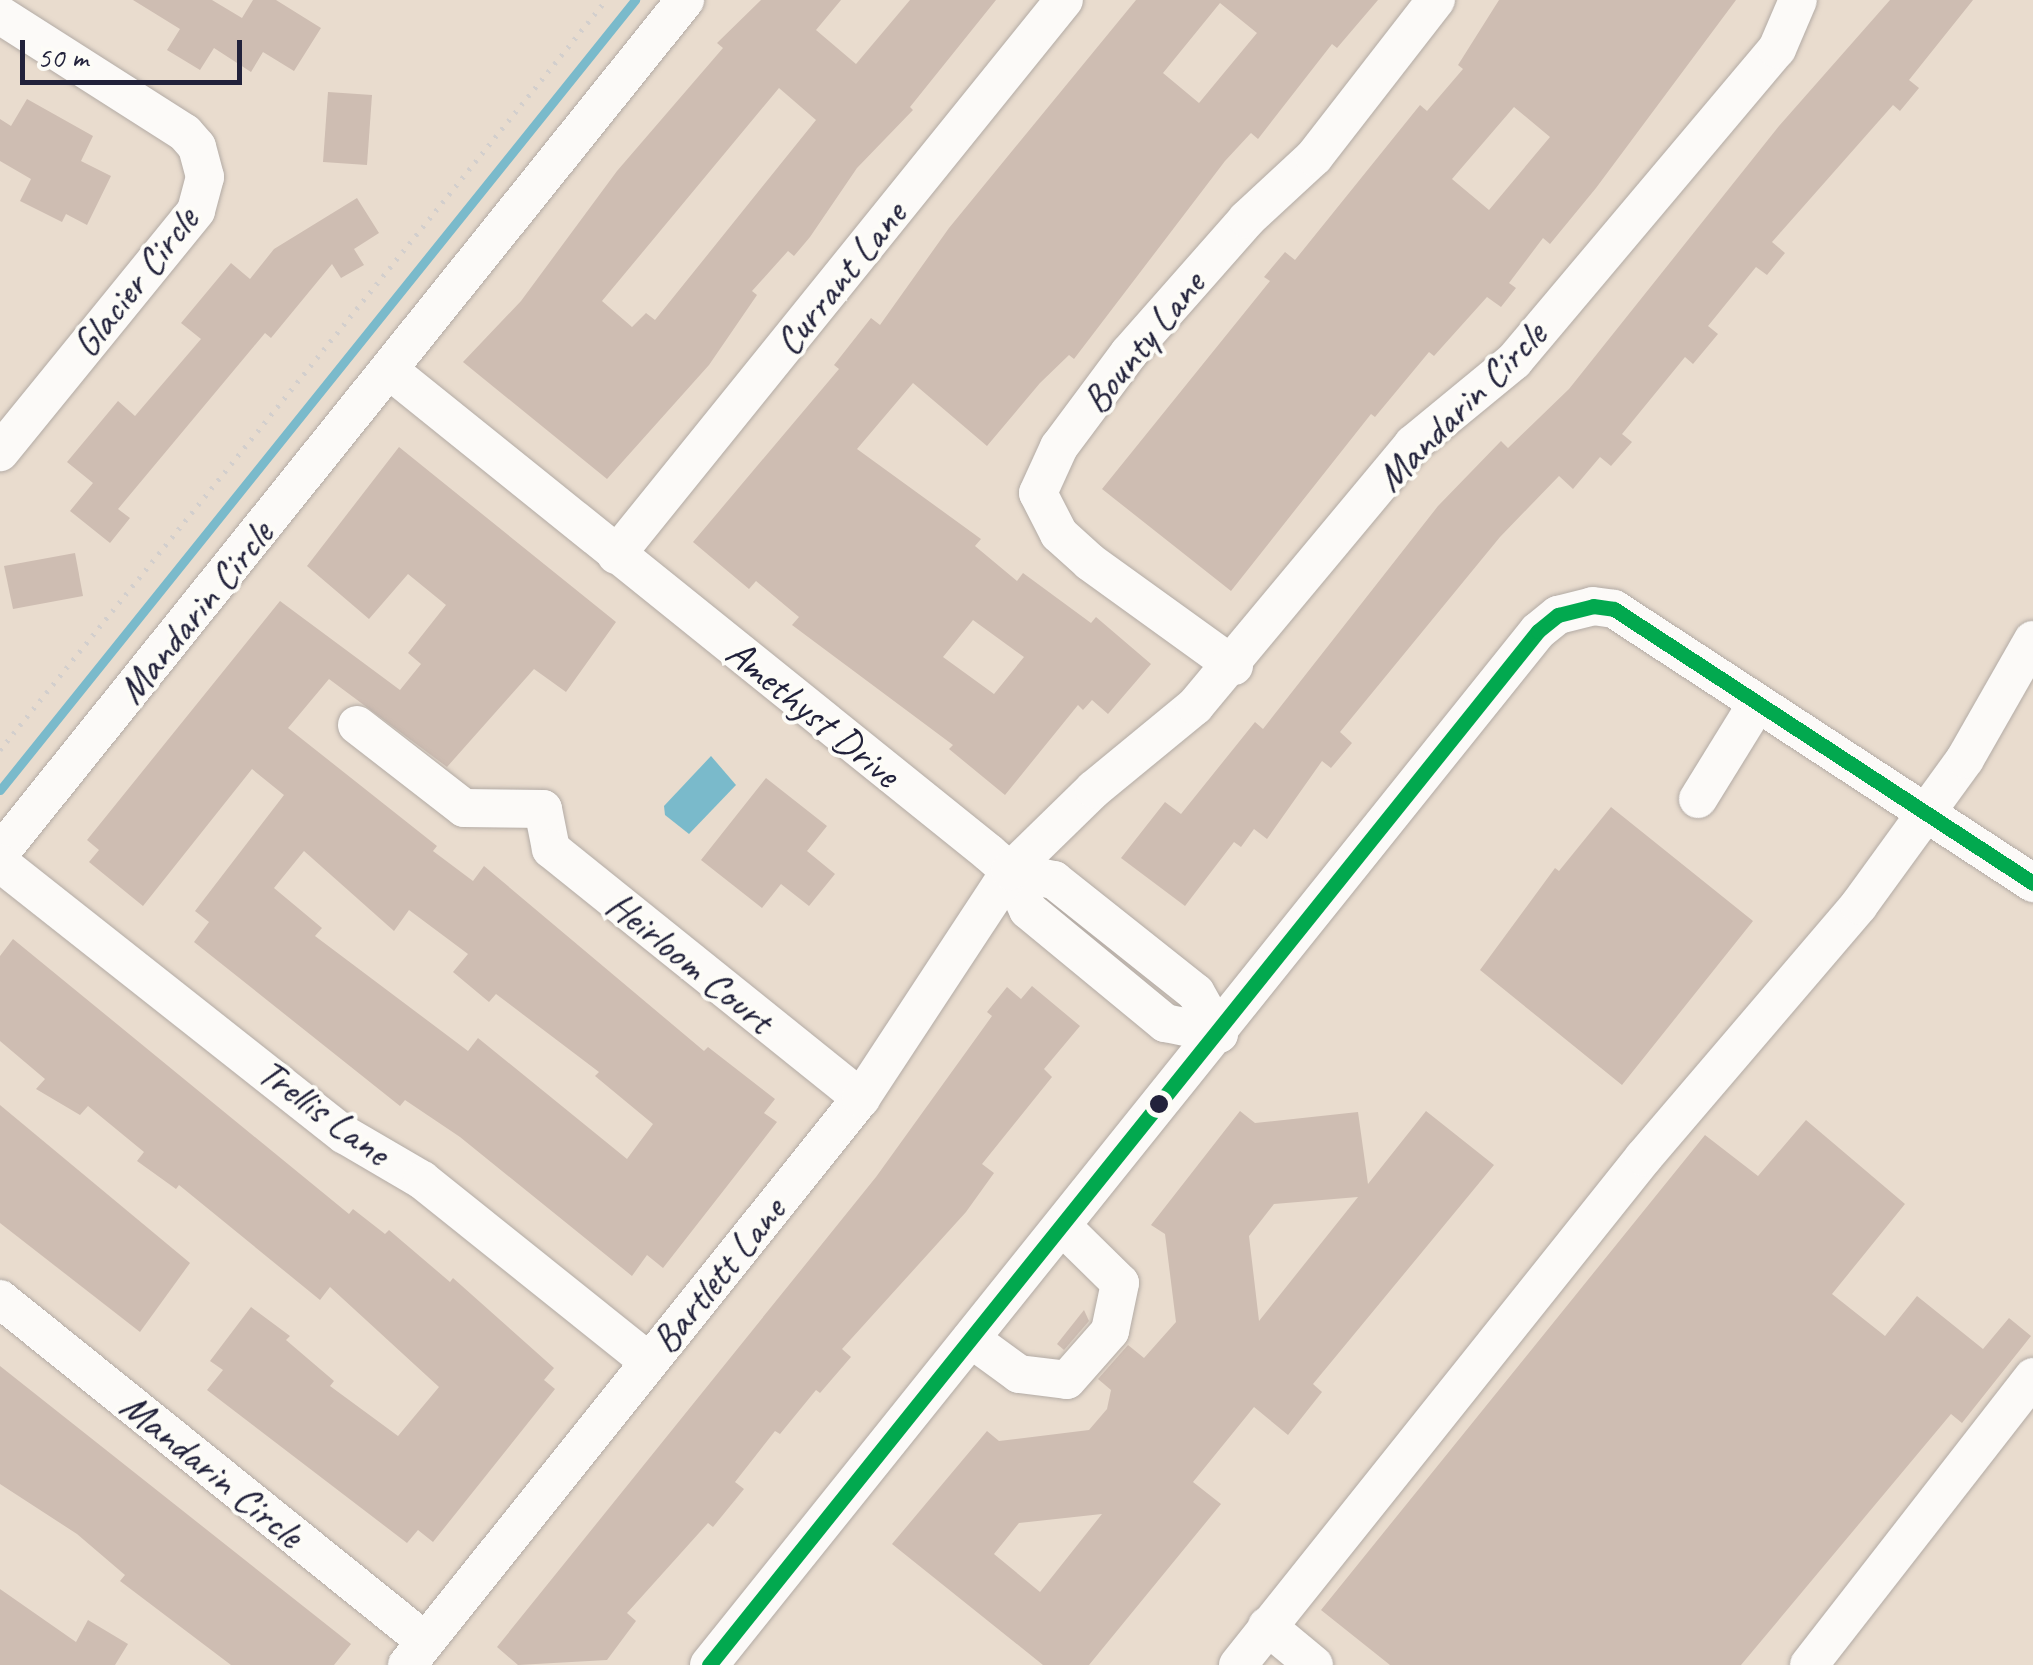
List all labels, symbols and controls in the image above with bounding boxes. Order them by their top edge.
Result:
scale bar [25,20,248,82]
text: 50 m [37,38,88,76]
street label: Currant Lane [763,191,917,365]
street label: Glacier Circle [62,197,208,367]
street label: Bounty Lane [1071,261,1215,423]
street label: Mandarin Circle [1366,311,1556,501]
street label: Mandarin Circle [107,511,283,713]
street label: Amethyst Drive [717,629,909,797]
street label: Heirloom Court [597,880,783,1044]
street label: Trellis Lane [248,1048,400,1176]
unlabelled marker [1149,1094,1169,1114]
street label: Bartlett Lane [640,1187,796,1363]
street label: Mandarin Circle [111,1382,313,1558]

